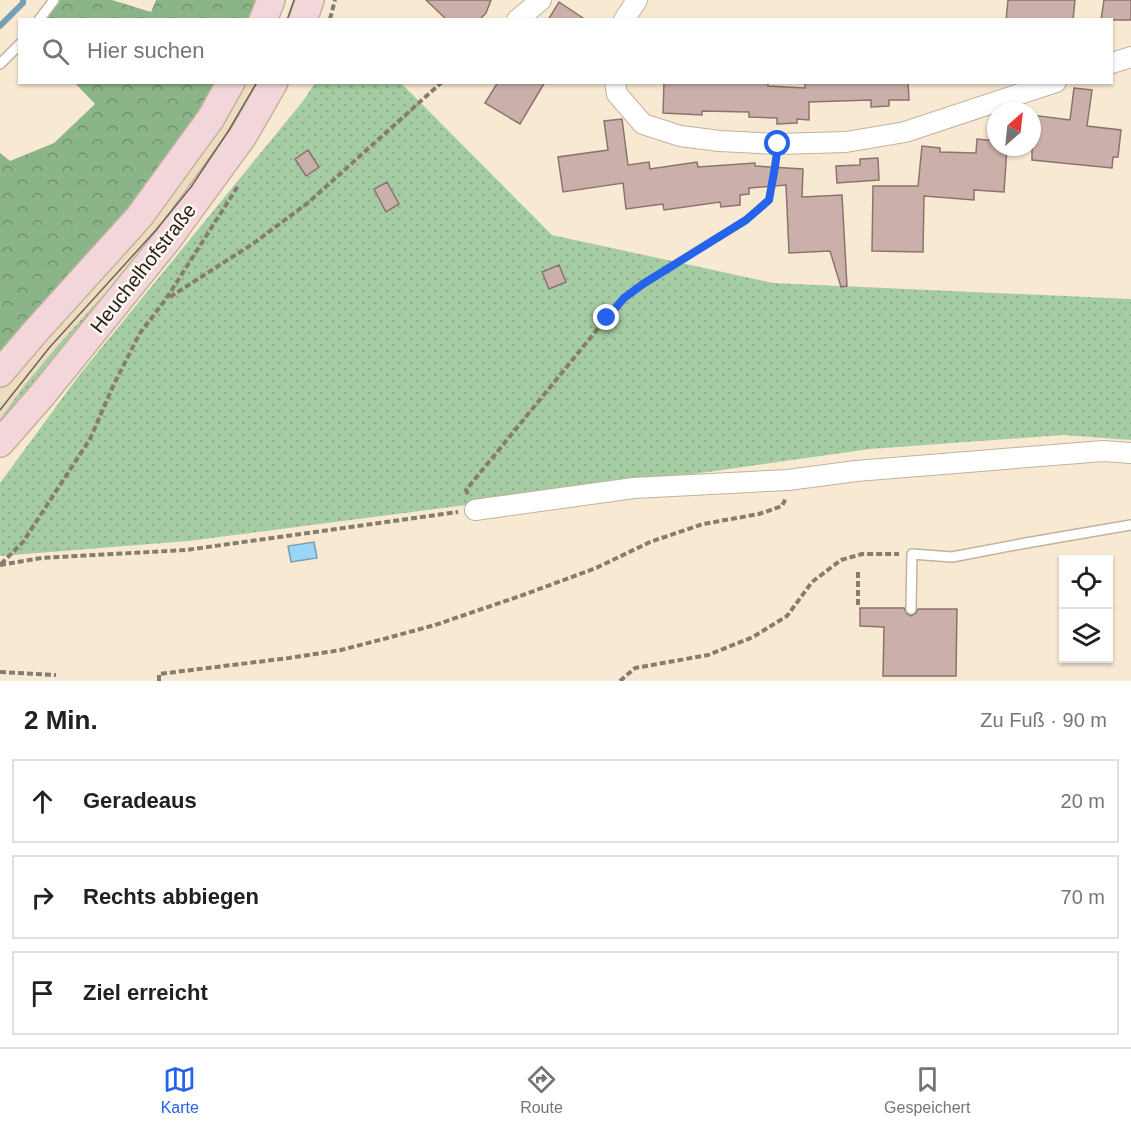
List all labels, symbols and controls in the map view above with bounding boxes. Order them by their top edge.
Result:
search box [18,18,1113,84]
icon: search [39,35,72,68]
text: Hier suchen [87,38,204,63]
north arrow [987,102,1041,156]
route start [764,130,790,156]
street label: Heuchelhofstraße [86,199,200,337]
route end [593,304,619,330]
map controls [1059,555,1113,663]
button: locate [1059,555,1113,609]
button: layers [1059,609,1113,663]
text: 2 Min. [24,705,98,735]
text: Zu Fuß · 90 m [980,709,1107,731]
icon: ahead [26,785,59,818]
text: Geradeaus [83,788,197,813]
text: 20 m [1061,790,1105,812]
icon: right [26,881,59,914]
text: Rechts abbiegen [83,884,259,909]
text: 70 m [1061,886,1105,908]
icon: arrive [26,977,59,1010]
text: Ziel erreicht [83,980,208,1005]
tab: Karte [161,1063,199,1117]
tab: Route [520,1063,563,1117]
tab: Gespeichert [884,1063,970,1117]

